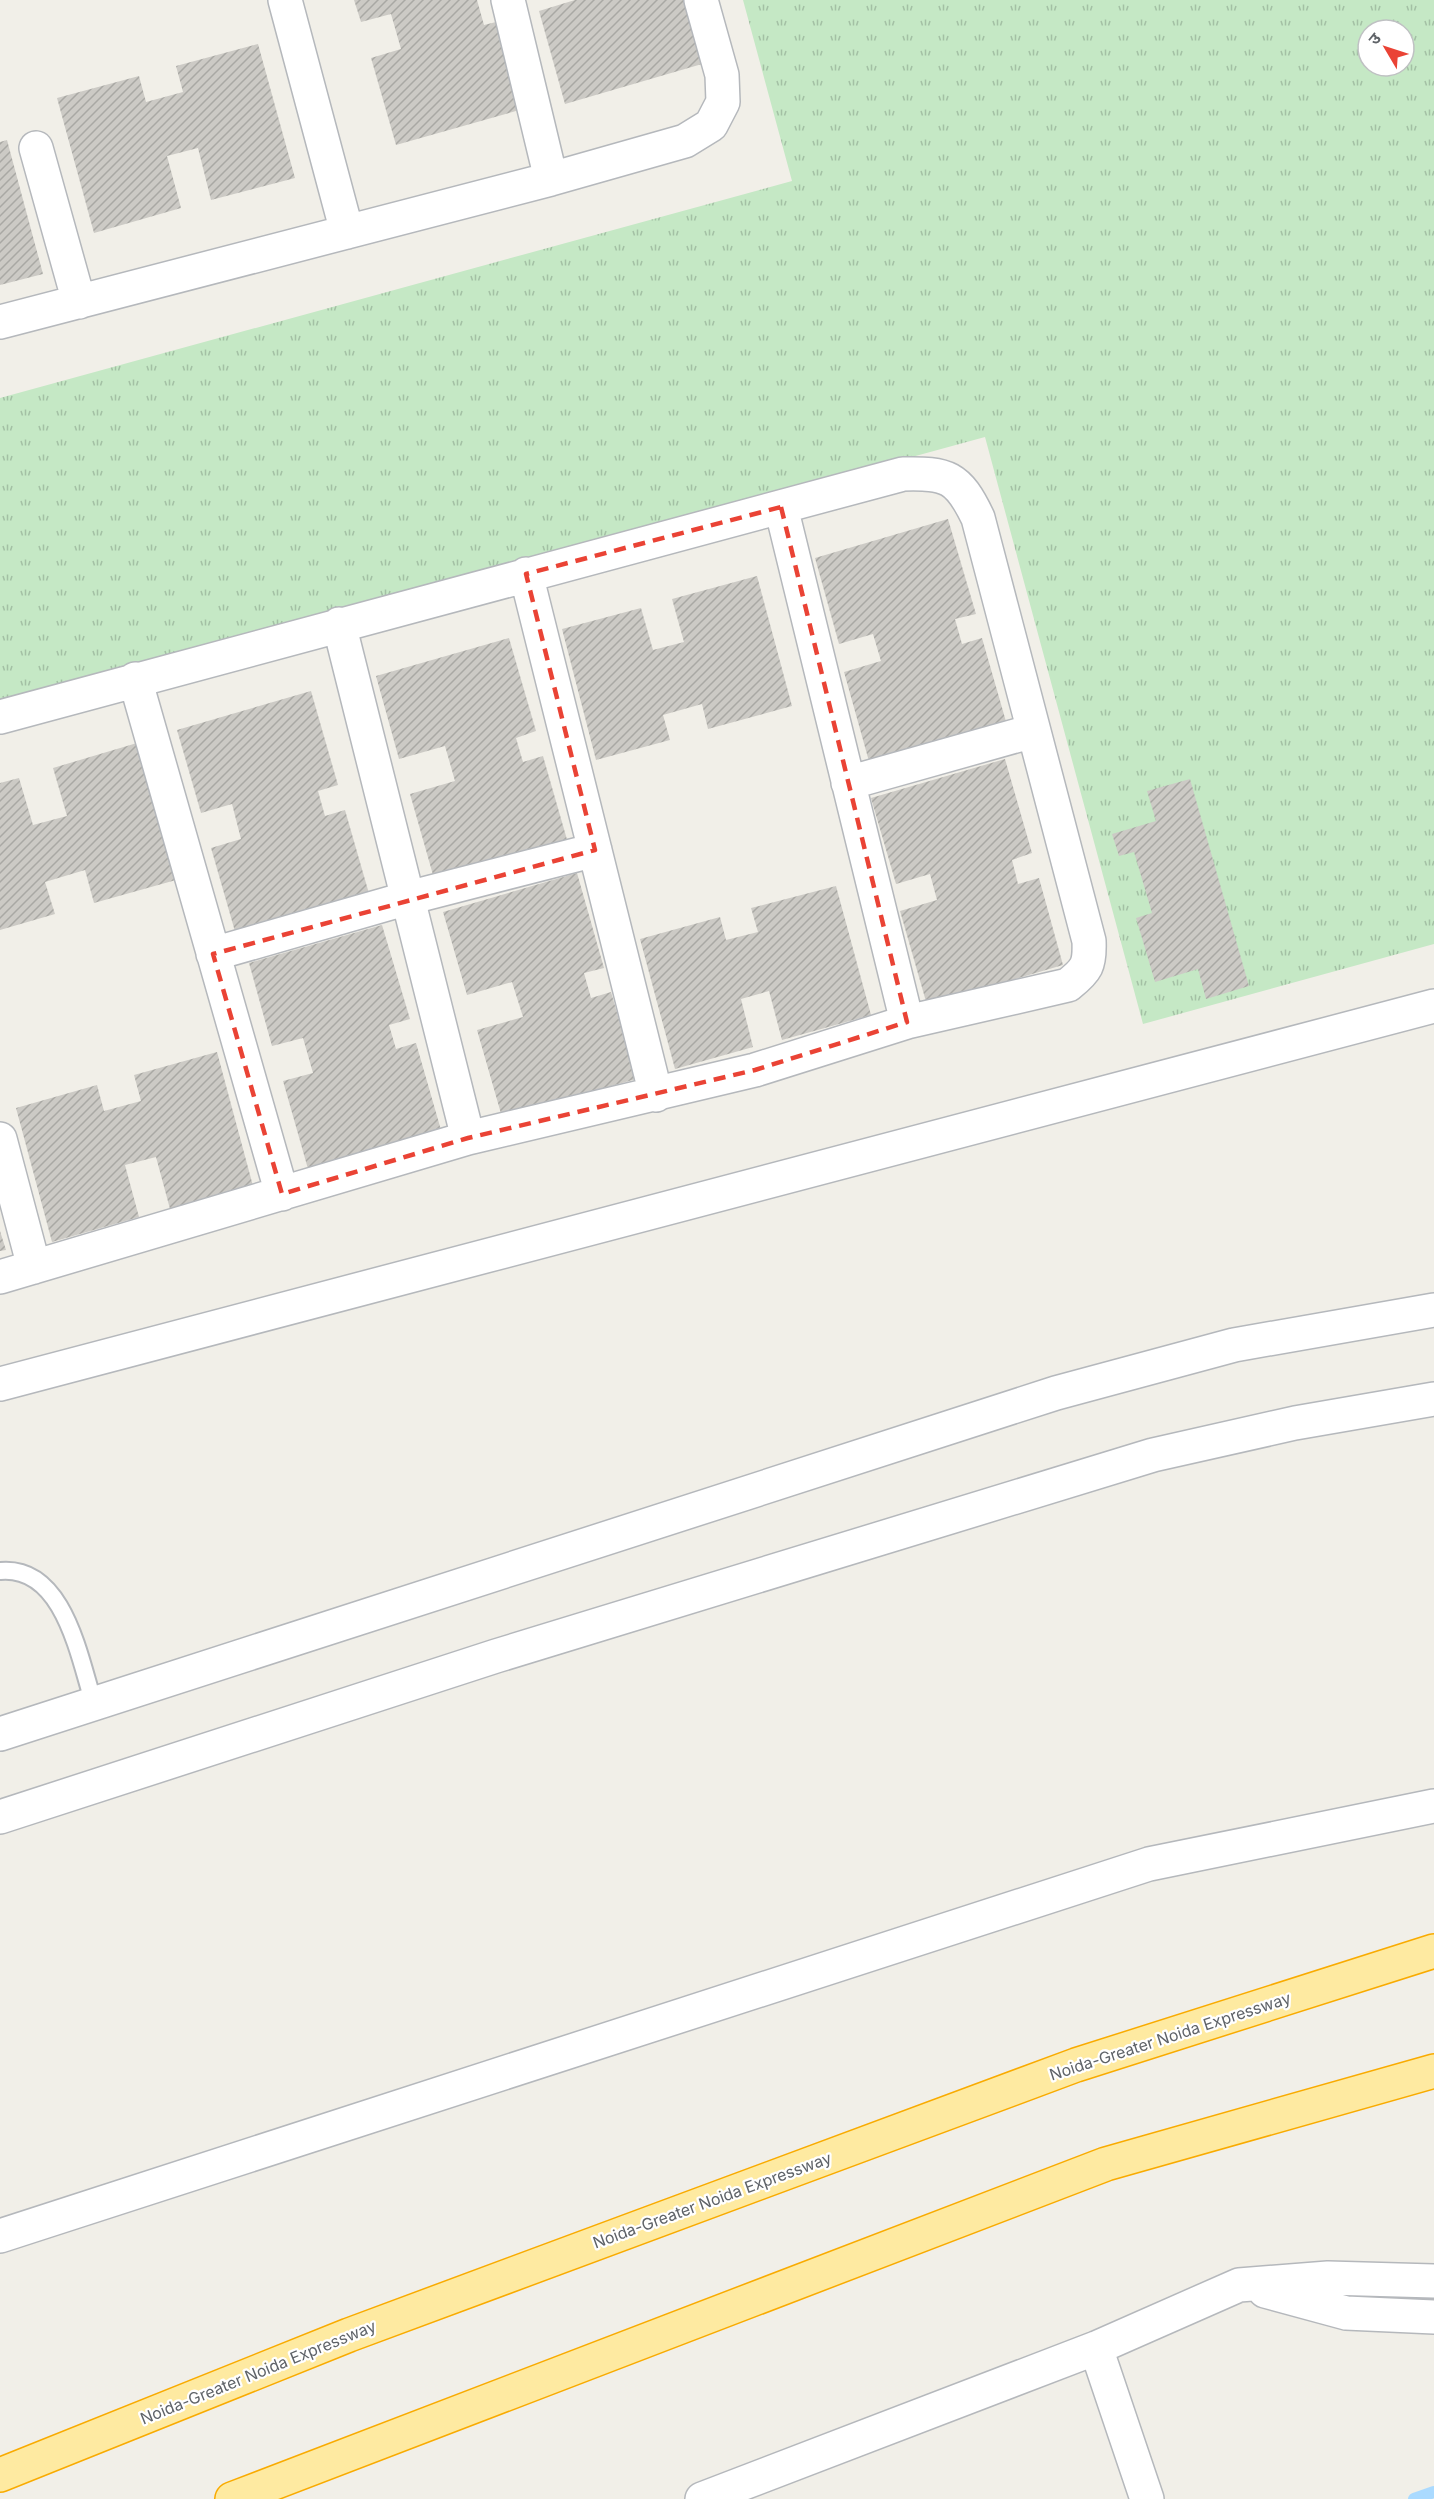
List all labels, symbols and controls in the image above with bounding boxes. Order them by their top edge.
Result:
north arrow [1356,18,1416,78]
text: उ [1364,28,1385,48]
street label: Noida-Greater Noida Expressway [1047,1987,1293,2085]
street label: Noida-Greater Noida Expressway [590,2147,834,2253]
street label: Noida-Greater Noida Expressway [137,2315,379,2429]

